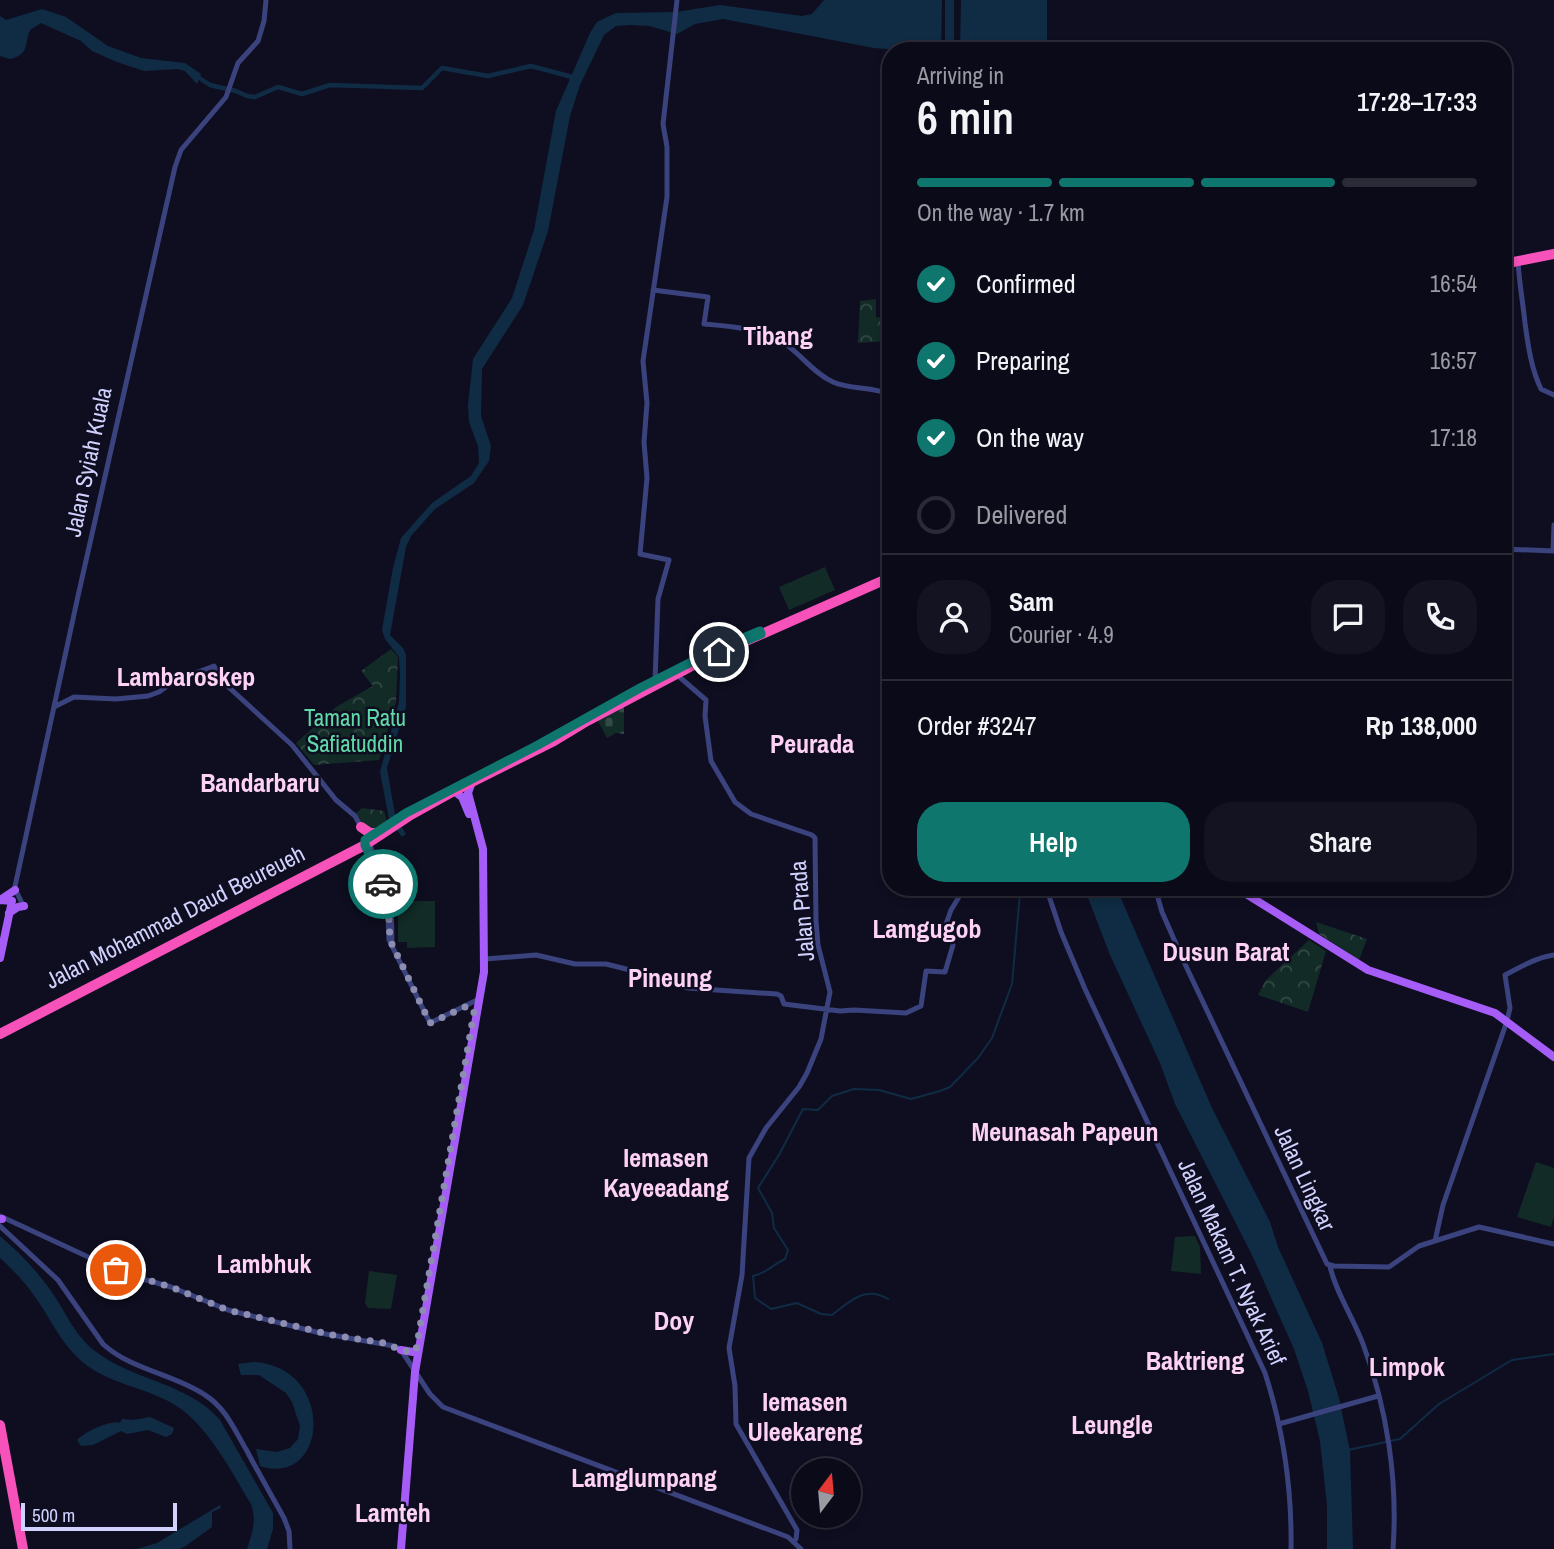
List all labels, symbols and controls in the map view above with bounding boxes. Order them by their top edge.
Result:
text: Arriving in [917,60,1004,91]
text: 17:28–17:33 [1357,84,1477,119]
text: 6 min [917,86,1014,148]
text: On the way · 1.7 km [917,197,1085,228]
icon: check [917,265,955,303]
text: Confirmed [976,266,1076,301]
text: 16:54 [1430,268,1477,299]
district label: Tibang [743,318,813,353]
icon: check [917,342,955,380]
text: Preparing [976,343,1070,378]
text: 16:57 [1430,345,1477,376]
street label: Jalan Syiah Kuala [57,384,119,539]
icon: check [917,419,955,457]
text: On the way [976,420,1084,455]
text: 17:18 [1430,422,1477,453]
text: Delivered [976,497,1067,532]
button: person [917,580,991,654]
button: chat [1311,580,1385,654]
button: phone [1403,580,1477,654]
text: Sam [1009,584,1054,619]
text: Courier · 4.9 [1009,619,1114,650]
pin [689,622,749,682]
icon: home [700,633,738,671]
district label: Lambaroskep [117,659,255,694]
park label: Taman Ratu Safiatuddin [304,702,406,759]
text: Order #3247 [917,708,1037,743]
text: Rp 138,000 [1366,708,1477,743]
district label: Peurada [770,726,854,761]
district label: Bandarbaru [200,765,320,800]
button: Help [917,802,1190,882]
button: Share [1204,802,1477,882]
street label: Jalan Mohammad Daud Beureueh [40,838,310,996]
courier [348,849,418,919]
street label: Jalan Prada [782,859,821,963]
icon: car [364,865,402,903]
district label: Lamgugob [873,911,981,946]
district label: Dusun Barat [1163,934,1289,969]
district label: Pineung [628,960,712,995]
district label: Meunasah Papeun [971,1114,1159,1149]
street label: Jalan Lingkar [1267,1120,1344,1236]
district label: Iemasen Kayeeadang [603,1140,729,1205]
street label: Jalan Makam T. Nyak Arief [1171,1154,1294,1371]
pin [86,1240,146,1300]
district label: Lambhuk [217,1246,312,1281]
icon: bag [97,1251,135,1289]
district label: Doy [654,1303,694,1338]
district label: Baktrieng [1146,1343,1244,1378]
district label: Limpok [1369,1349,1445,1384]
district label: Iemasen Uleekareng [748,1384,862,1449]
district label: Leungle [1071,1407,1153,1442]
north arrow [791,1458,861,1528]
map controls [791,1458,861,1528]
district label: Lamglumpang [571,1460,717,1495]
district label: Lamteh [355,1495,431,1530]
scale bar [21,1500,177,1532]
text: 500 m [32,1502,75,1528]

